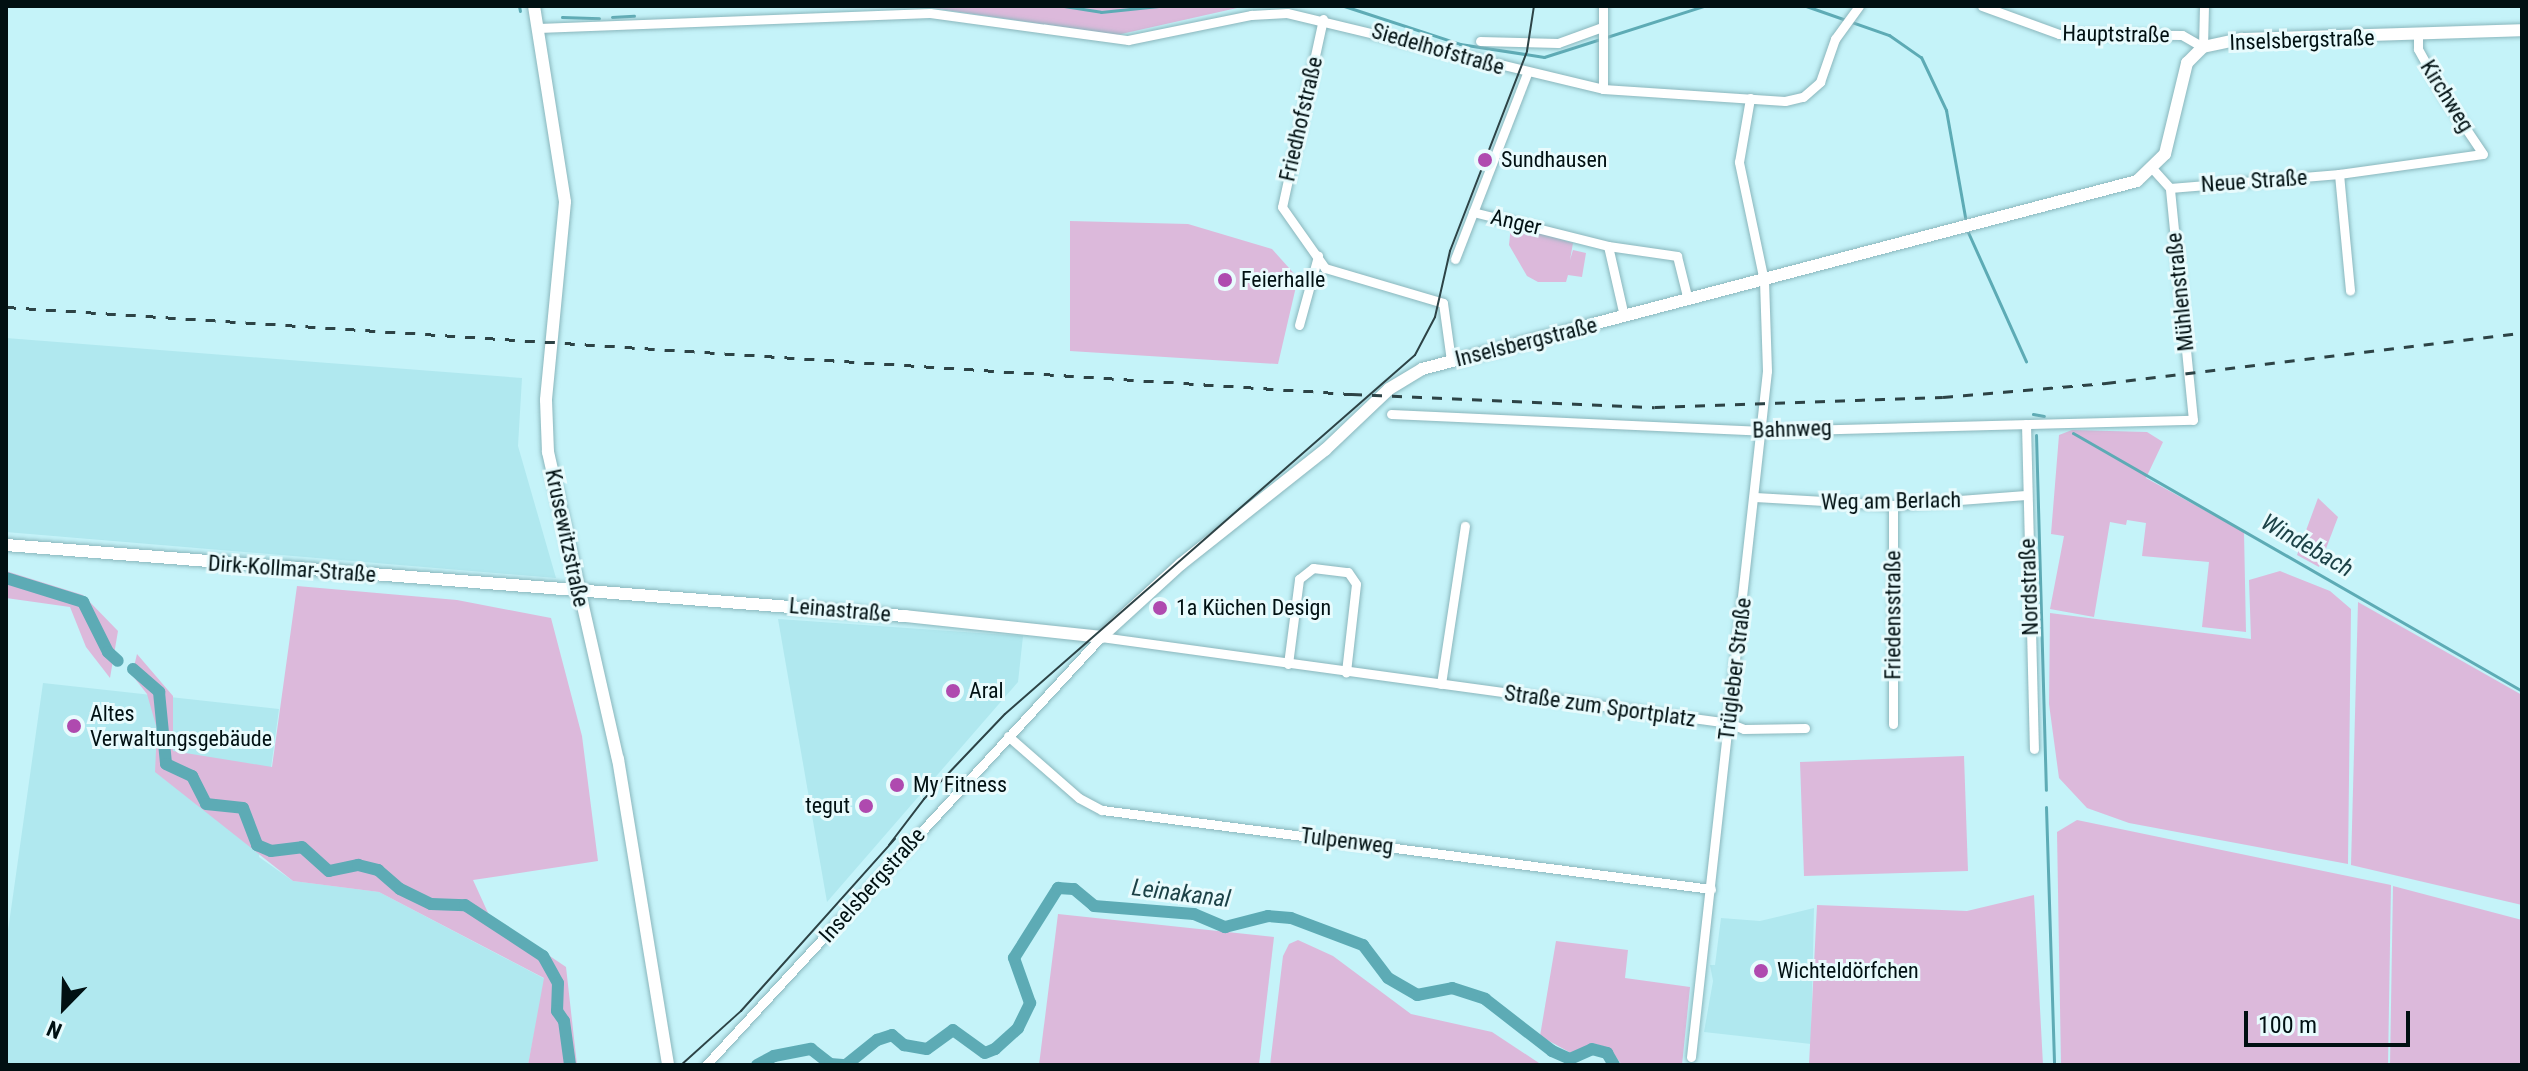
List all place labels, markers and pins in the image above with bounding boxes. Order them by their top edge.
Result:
place label: Sundhausen [1501,147,1607,173]
marker: Sundhausen [1476,151,1494,169]
place label: Feierhalle [1241,267,1325,293]
marker: Feierhalle [1216,271,1234,289]
place label: 1a Küchen Design [1176,595,1331,621]
marker: 1a Küchen Design [1151,599,1169,617]
place label: Aral [969,678,1004,704]
marker: Aral [944,682,962,700]
place label: Altes Verwaltungsgebäude [90,700,272,752]
marker: Altes Verwaltungsgebäude [65,717,83,735]
place label: My Fitness [913,772,1007,798]
marker: My Fitness [888,776,906,794]
place label: tegut [805,793,850,819]
marker: tegut [857,797,875,815]
place label: Wichteldörfchen [1777,958,1919,984]
marker: Wichteldörfchen [1752,962,1770,980]

